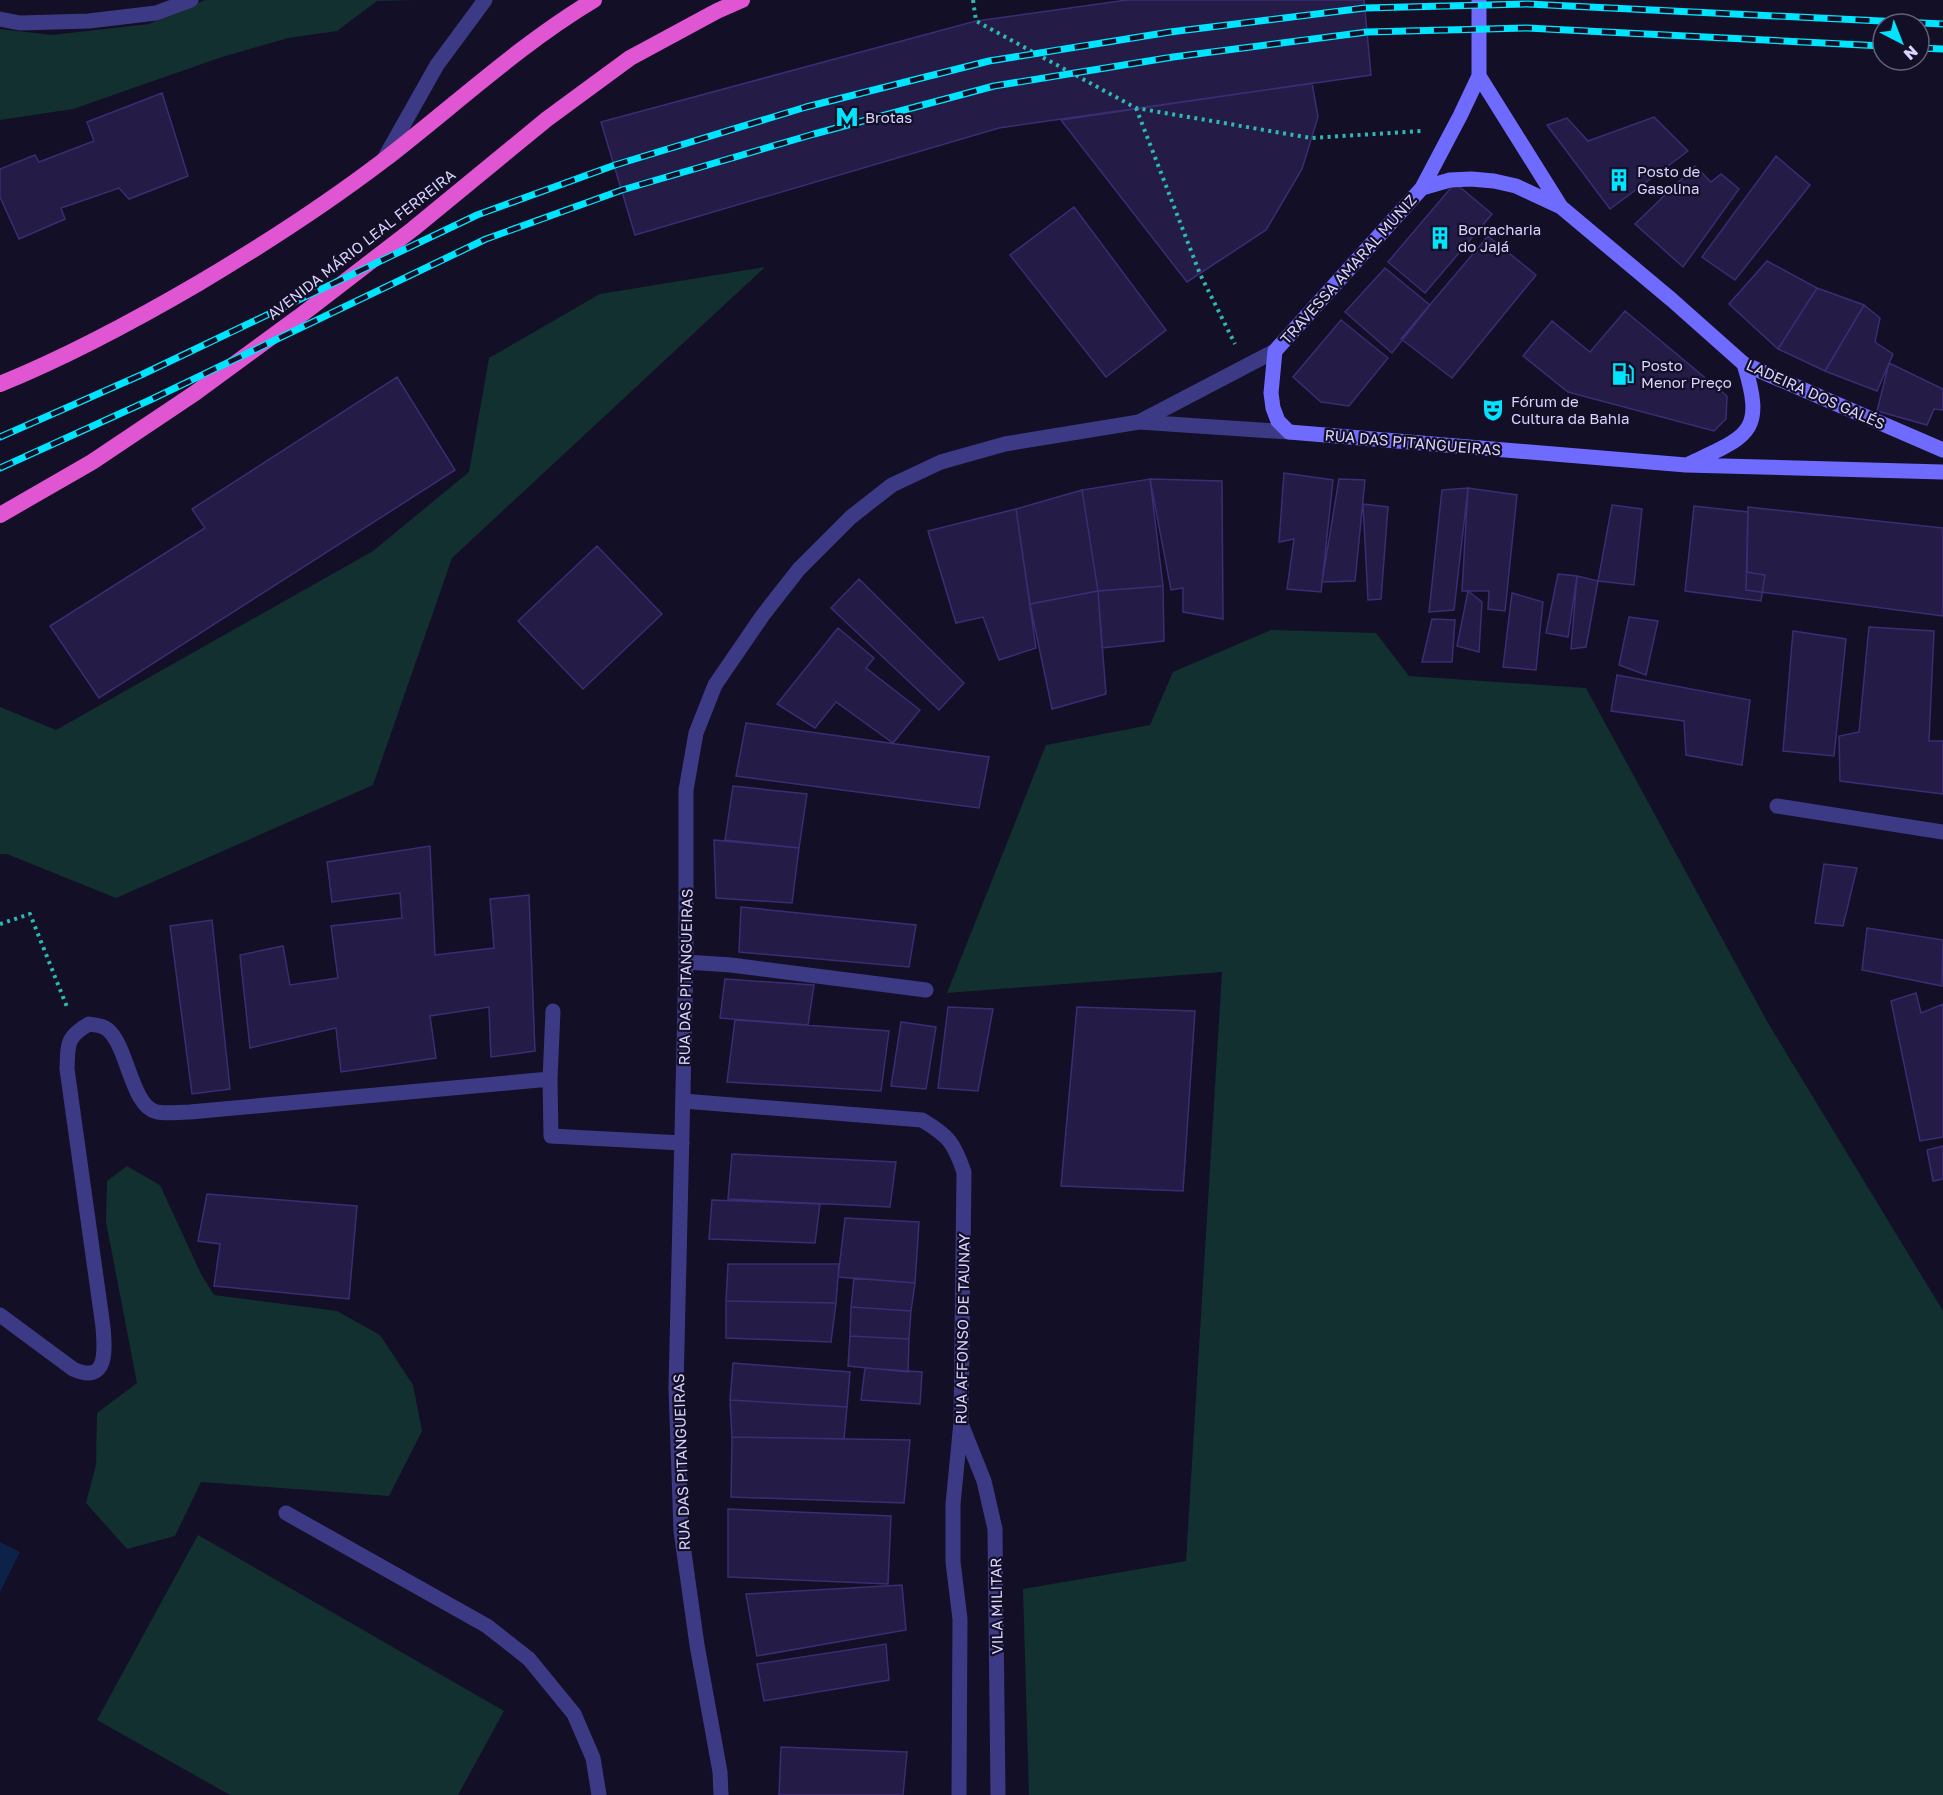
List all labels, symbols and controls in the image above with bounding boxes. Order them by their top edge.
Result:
north arrow [1871,12,1931,72]
text: N [1900,42,1922,65]
metro station icon: Brotas [834,104,860,130]
place label: Brotas [865,108,912,126]
place label: Posto de Gasolina [1637,162,1701,197]
street label: AVENIDA MÁRIO LEAL FERREIRA [264,165,458,323]
building icon: Posto de Gasolina [1606,167,1632,193]
street label: TRAVESSA AMARAL MUNIZ [1276,191,1420,347]
place label: Borracharia do Jajá [1458,220,1541,255]
building icon: Borracharia do Jajá [1427,225,1453,251]
street label: LADEIRA DOS GALÉS [1744,355,1888,433]
place label: Posto Menor Preço [1641,356,1732,391]
fuel station icon: Posto Menor Preço [1610,361,1636,387]
place label: Fórum de Cultura da Bahia [1511,392,1629,427]
theatre icon: Fórum de Cultura da Bahia [1480,397,1506,423]
street label: RUA DAS PITANGUEIRAS [1324,425,1502,459]
street label: RUA DAS PITANGUEIRAS [674,888,696,1066]
street label: RUA AFFONSO DE TAUNAY [951,1233,973,1425]
street label: RUA DAS PITANGUEIRAS [669,1373,693,1551]
street label: VILA MILITAR [986,1557,1006,1655]

